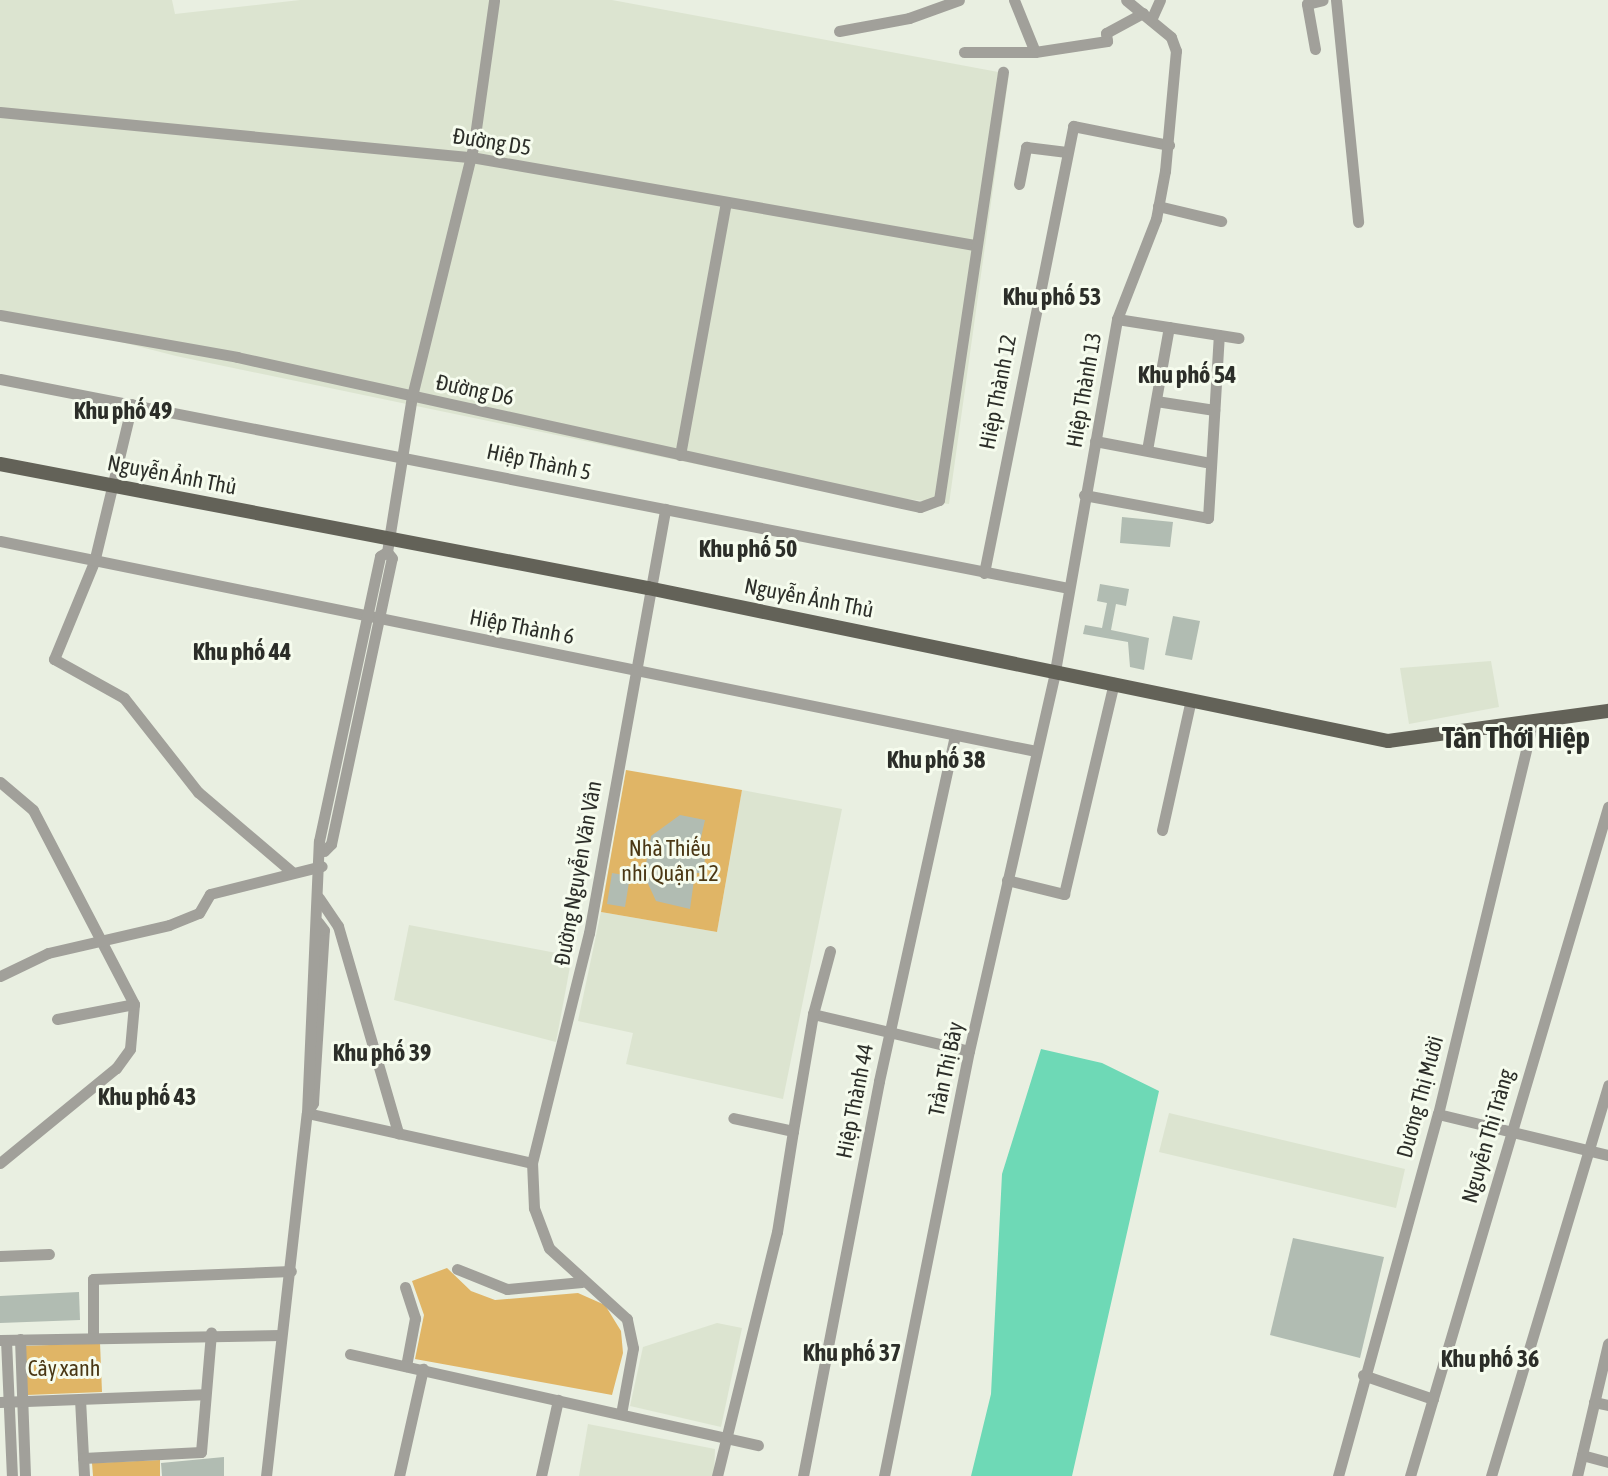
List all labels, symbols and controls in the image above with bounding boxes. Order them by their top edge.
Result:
street label: Đường D5 [451,123,533,161]
district label: Khu phố 53 [1003,283,1101,311]
street label: Hiệp Thành 13 [1061,330,1107,450]
street label: Hiệp Thành 12 [974,332,1022,452]
district label: Khu phố 54 [1138,361,1236,389]
street label: Đường D6 [434,369,516,411]
district label: Khu phố 49 [74,397,172,425]
street label: Hiệp Thành 5 [484,438,594,486]
street label: Nguyễn Ảnh Thủ [105,450,239,500]
district label: Khu phố 50 [699,535,797,563]
street label: Nguyễn Ảnh Thủ [742,573,876,623]
street label: Hiệp Thành 6 [467,604,577,650]
district label: Khu phố 44 [193,638,291,666]
district label: Tân Thới Hiệp [1442,719,1590,755]
district label: Khu phố 38 [887,746,985,774]
street label: Đường Nguyễn Văn Vân [549,779,607,967]
park label: Nhà Thiếu nhi Quận 12 [621,835,719,886]
street label: Trần Thị Bảy [923,1019,969,1119]
street label: Dương Thị Mười [1391,1033,1449,1161]
district label: Khu phố 39 [333,1039,431,1067]
street label: Hiệp Thành 44 [831,1041,879,1161]
street label: Nguyễn Thị Tràng [1456,1066,1520,1206]
district label: Khu phố 43 [98,1083,196,1111]
district label: Khu phố 37 [803,1339,901,1367]
district label: Khu phố 36 [1441,1345,1539,1373]
park label: Cây xanh [28,1356,100,1382]

